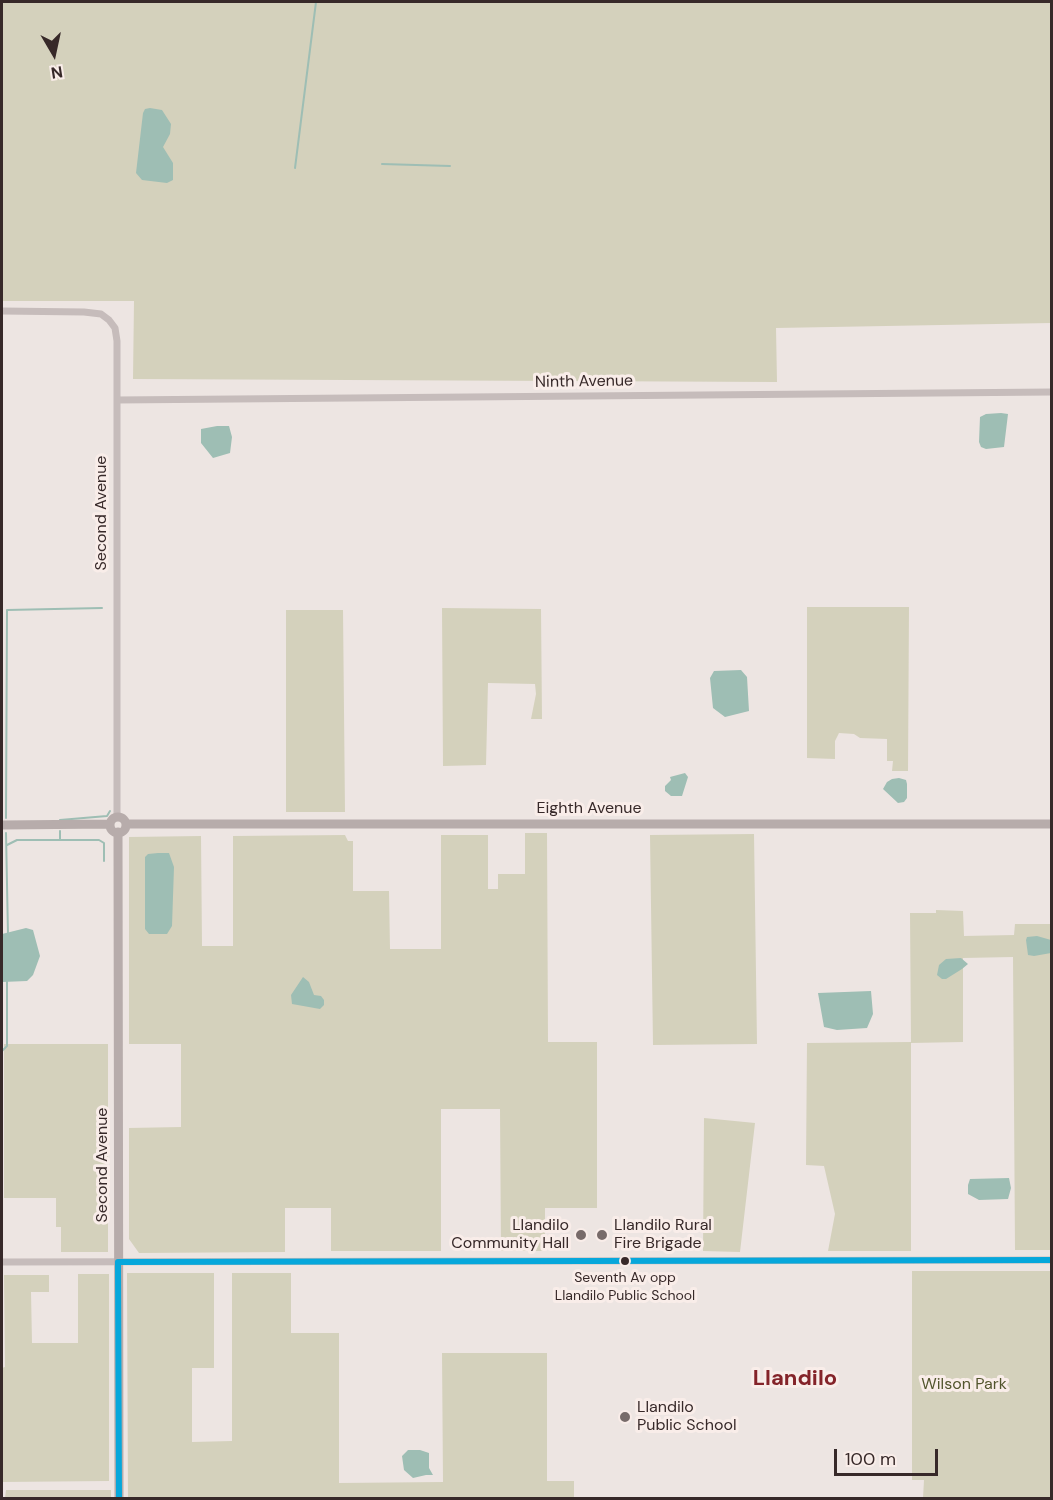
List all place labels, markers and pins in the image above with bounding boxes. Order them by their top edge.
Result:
place label: Llandilo Community Hall [451,1216,569,1254]
place label: Llandilo Rural Fire Brigade [614,1216,712,1254]
marker: Llandilo Community Hall [574,1228,588,1242]
marker: Llandilo Rural Fire Brigade [595,1228,609,1242]
marker: Seventh Av opp Llandilo Public School [619,1255,631,1267]
place label: Seventh Av opp Llandilo Public School [555,1270,695,1302]
place label: Llandilo Public School [637,1398,736,1436]
marker: Llandilo Public School [618,1410,632,1424]

